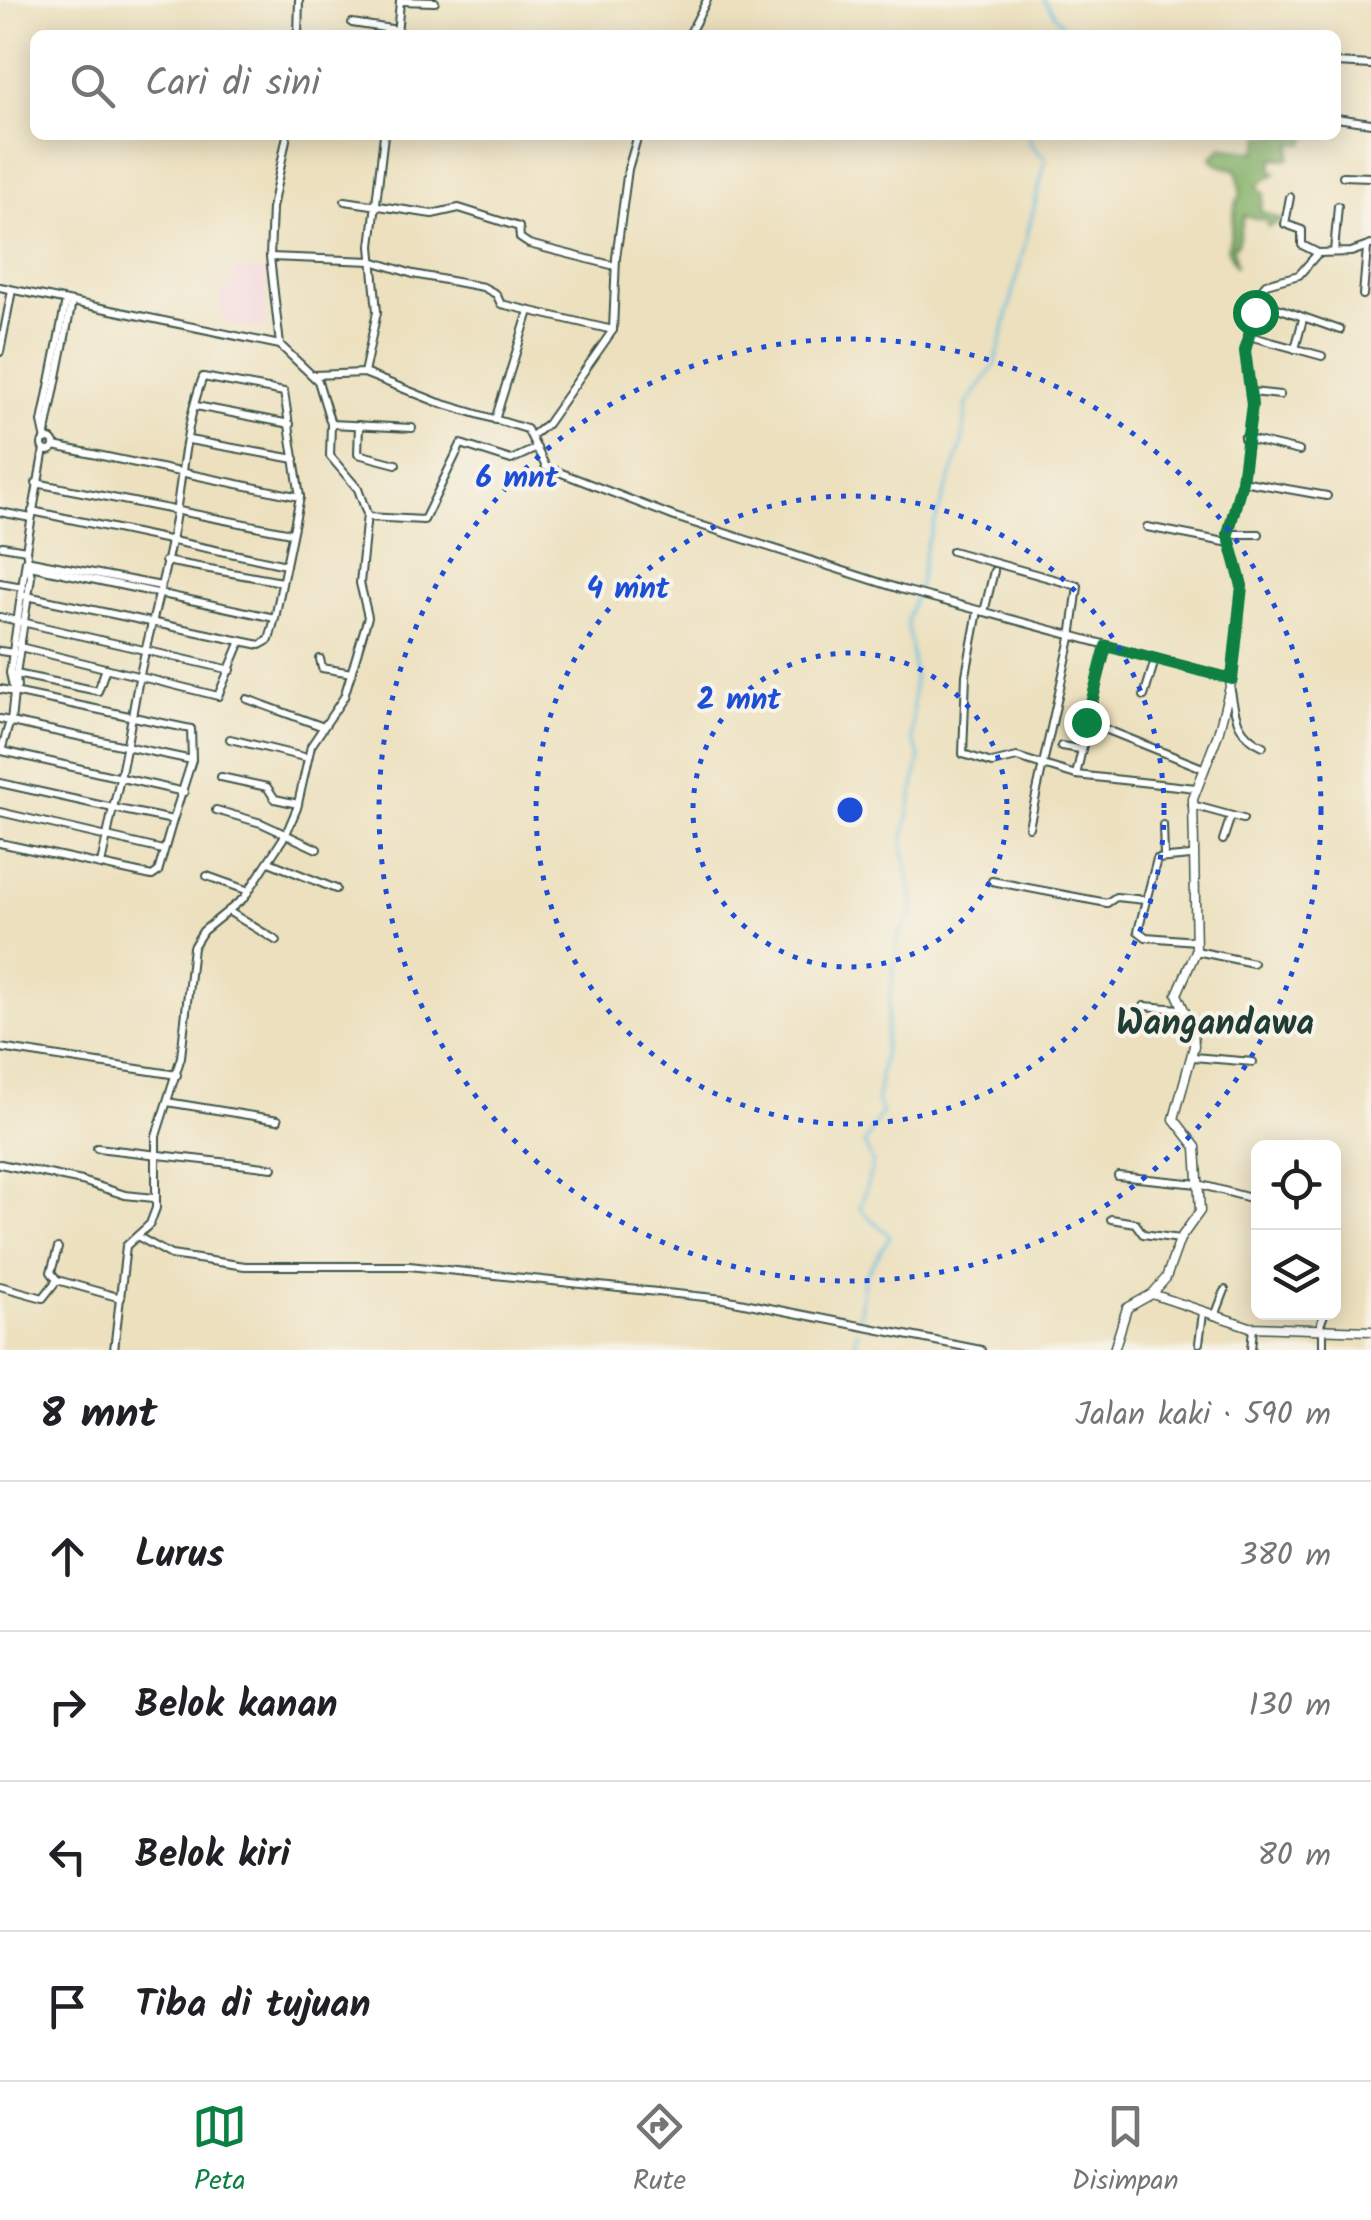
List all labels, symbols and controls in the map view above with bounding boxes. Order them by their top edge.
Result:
search box [30,30,1341,140]
text: Cari di sini [145,55,320,115]
icon: search [65,58,120,113]
route start [1233,290,1279,336]
text: 6 mnt [476,455,559,503]
text: 4 mnt [587,566,670,614]
text: 2 mnt [697,677,781,725]
route end [1064,700,1110,746]
centre of rings [832,792,868,828]
district label: Wangandawa [1116,997,1314,1053]
map controls [1251,1140,1341,1320]
button: locate [1251,1140,1341,1230]
button: layers [1251,1230,1341,1320]
text: 8 mnt [40,1382,158,1449]
text: Jalan kaki · 590 m [1075,1390,1331,1441]
text: Lurus [135,1526,224,1586]
icon: ahead [40,1529,95,1584]
text: 380 m [1239,1531,1331,1582]
text: Belok kanan [135,1676,338,1736]
icon: right [40,1679,95,1734]
text: 130 m [1248,1681,1331,1732]
text: Belok kiri [135,1826,290,1886]
icon: left [40,1829,95,1884]
text: 80 m [1257,1831,1331,1882]
text: Tiba di tujuan [135,1976,371,2036]
icon: arrive [40,1979,95,2034]
tab: Peta [192,2099,247,2204]
tab: Rute [632,2099,687,2204]
tab: Disimpan [1072,2099,1179,2204]

